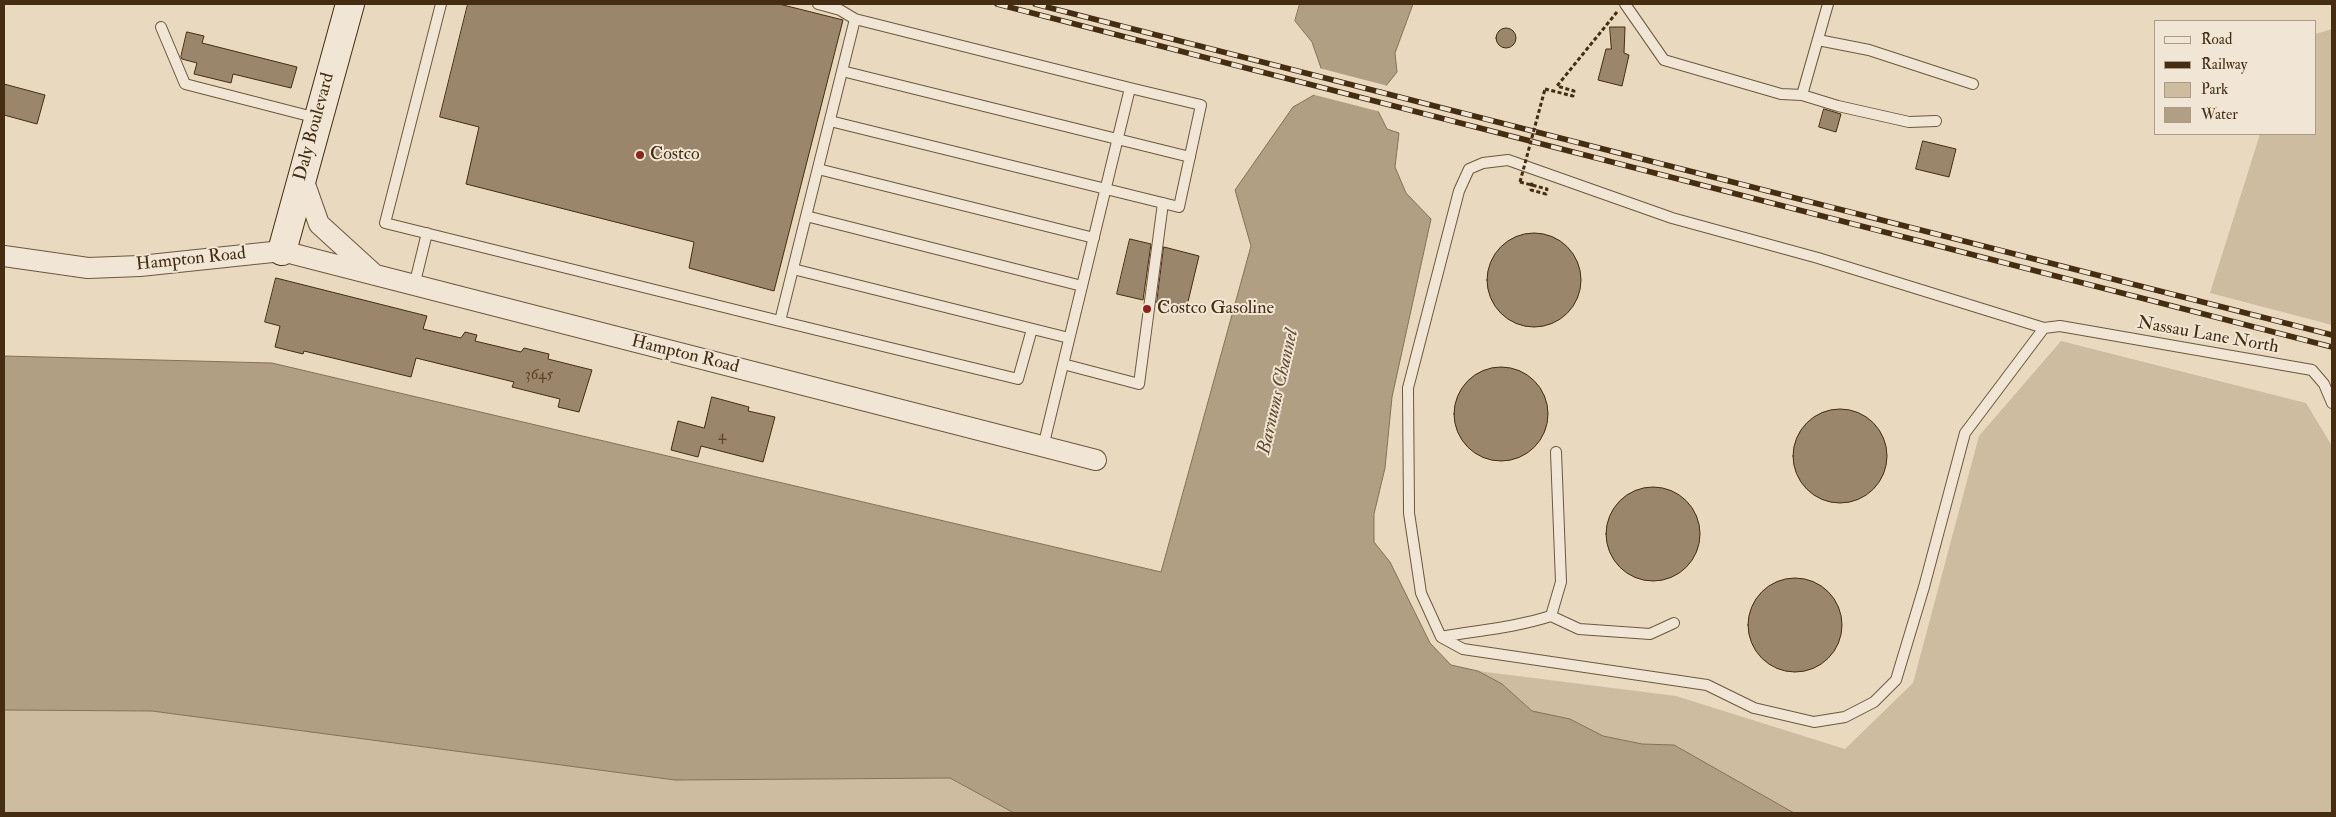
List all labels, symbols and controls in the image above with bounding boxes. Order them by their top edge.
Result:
legend [2154,20,2316,135]
text: Road [2201,30,2232,49]
text: Railway [2201,55,2247,74]
street label: Daly Boulevard [290,71,340,183]
text: Park [2201,80,2228,99]
text: Water [2201,105,2238,124]
place label: Costco [650,144,700,166]
marker: Costco [634,149,646,161]
street label: Hampton Road [135,243,247,277]
place label: Costco Gasoline [1157,298,1274,320]
marker: Costco Gasoline [1141,303,1153,315]
street label: Nassau Lane North [2136,313,2280,359]
water label: Barnums Channel [1254,327,1304,457]
street label: Hampton Road [629,331,741,379]
house number: 3645 [525,367,553,385]
house number: 4 [718,428,726,446]

